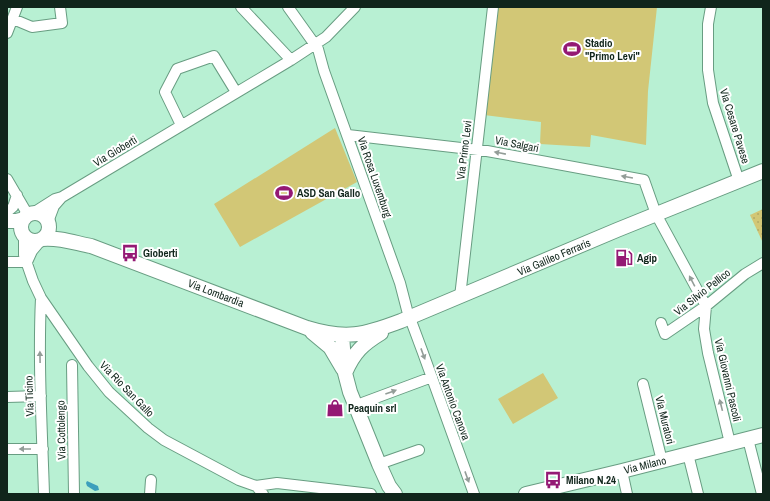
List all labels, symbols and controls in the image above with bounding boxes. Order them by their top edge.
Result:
place label: Stadio "Primo Levi" [585,36,640,63]
sports icon: Stadio "Primo Levi" [562,39,582,59]
street label: Via Cesare Pavese [717,87,753,165]
street label: Via Primo Levi [453,120,475,180]
street label: Via Gioberti [91,133,139,169]
street label: Via Salgari [494,133,540,155]
street label: Via Rosa Luxemburg [355,135,395,219]
one-way arrow [493,150,506,156]
one-way arrow [621,174,634,180]
sports icon: ASD San Gallo [274,183,294,203]
place label: ASD San Gallo [297,186,361,200]
street label: Via Galileo Ferraris [515,235,593,279]
bus stop icon: Gioberti [120,243,140,263]
place label: Gioberti [143,246,178,260]
fuel station icon: Agip [614,248,634,268]
place label: Agip [637,251,658,265]
street label: Via Silvio Pellico [671,266,733,318]
one-way arrow [689,275,696,287]
street label: Via Lombardia [186,276,246,310]
street label: Via Giovanni Pascoli [712,337,744,423]
one-way arrow [420,349,426,361]
one-way arrow [37,350,43,363]
street label: Via Rio San Gallo [97,358,157,420]
street label: Via Antonio Canova [433,362,473,442]
street label: Via Ticino [21,375,37,417]
one-way arrow [385,389,397,395]
street label: Via Muratori [652,394,678,446]
shop icon: Peaquin srl [325,398,345,418]
one-way arrow [718,399,724,411]
street label: Via Cottolengo [53,400,69,460]
place label: Peaquin srl [348,401,397,415]
one-way arrow [18,446,31,452]
street label: Via Milano [622,453,668,477]
bus stop icon: Milano N.24 [543,470,563,490]
one-way arrow [465,471,471,483]
place label: Milano N.24 [566,473,616,487]

